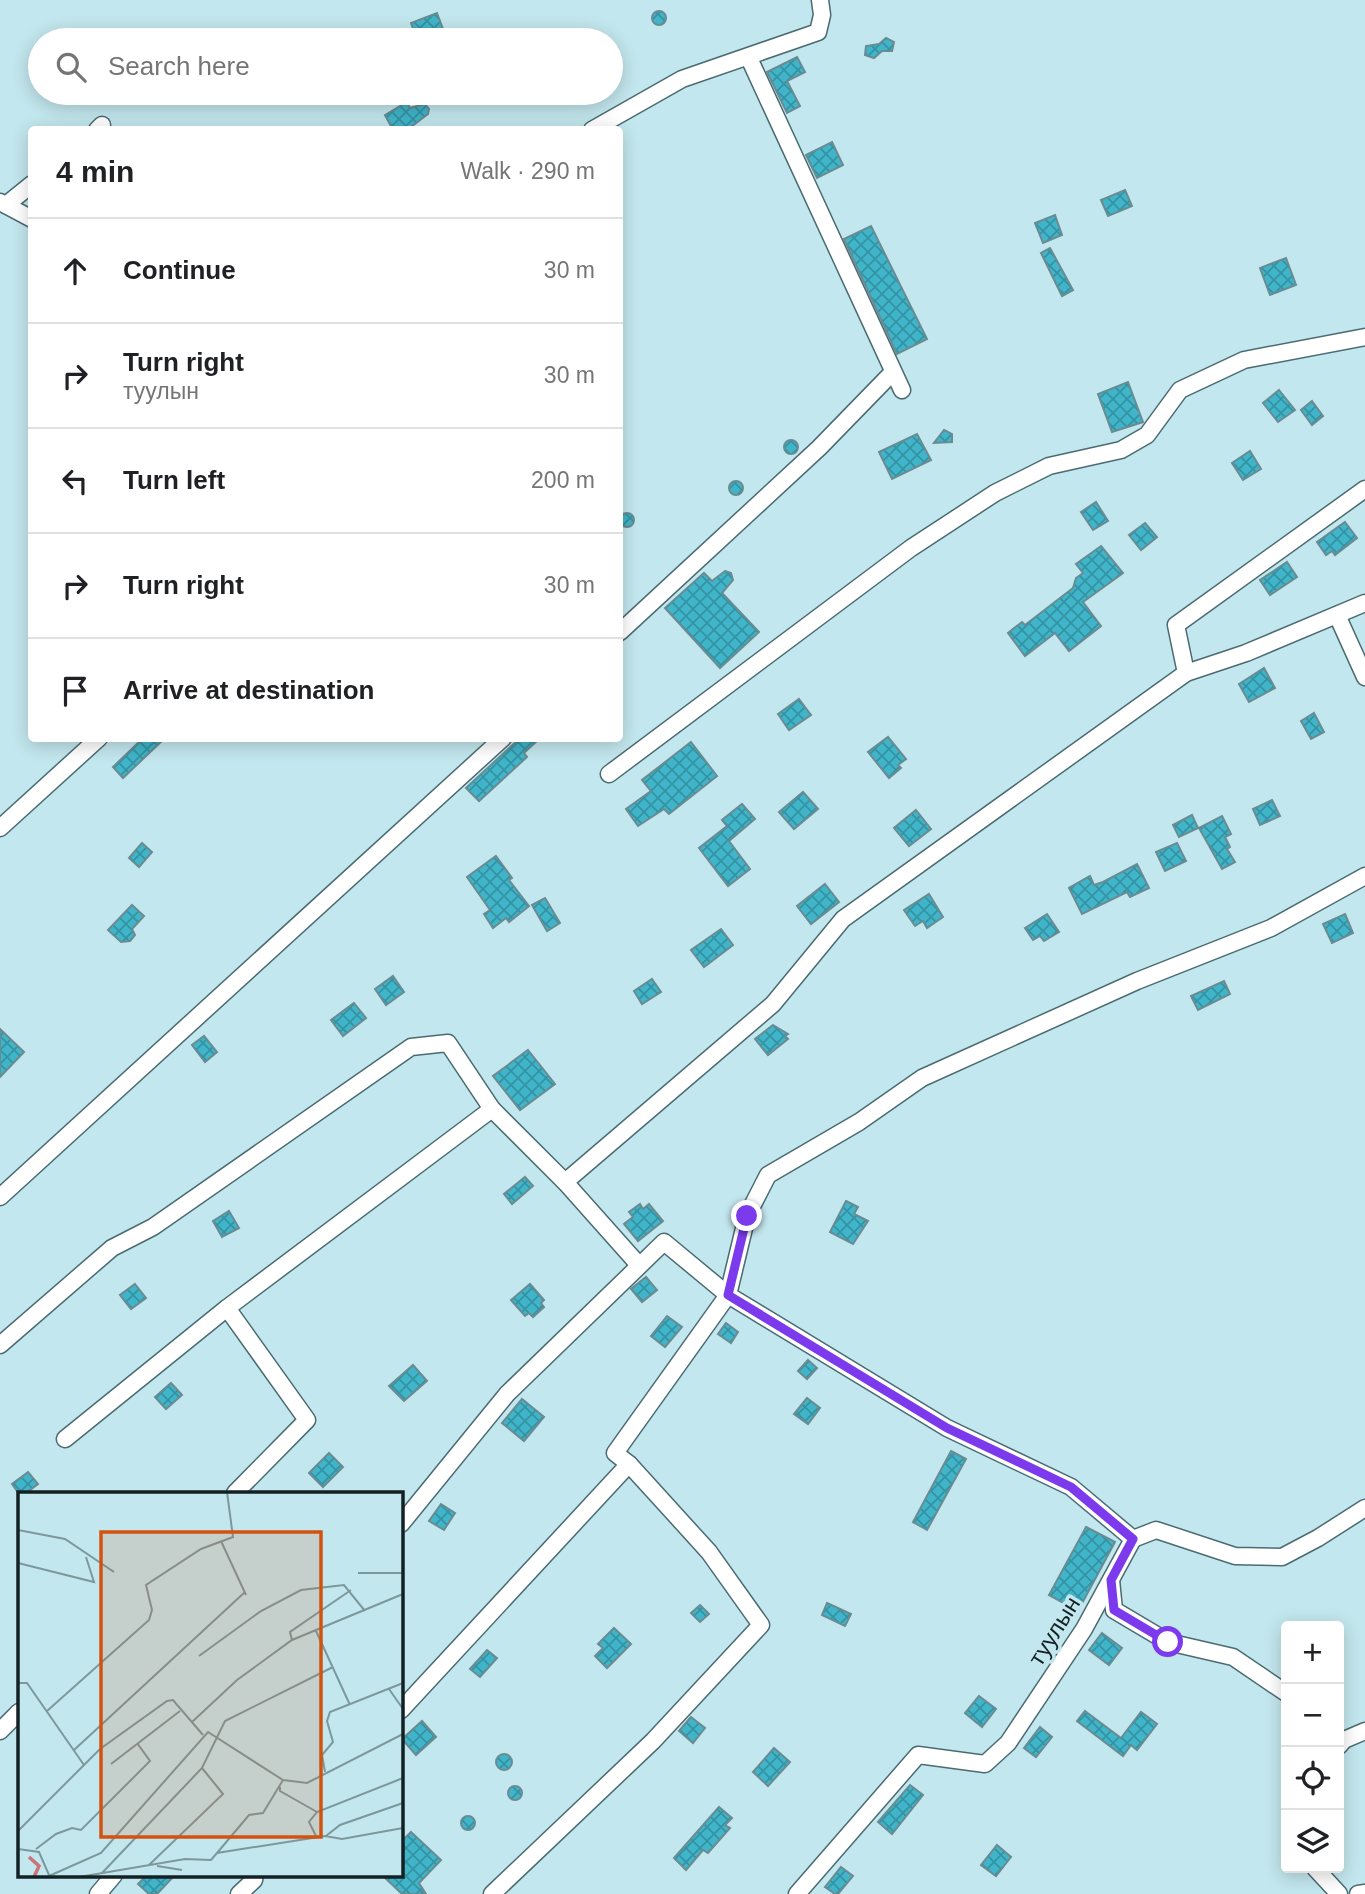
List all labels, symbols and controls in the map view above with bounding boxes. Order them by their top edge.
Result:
search box [28,28,623,105]
icon: search [52,48,90,86]
text: Search here [108,51,250,81]
text: 4 min [56,155,134,188]
text: Walk · 290 m [460,158,595,184]
icon: ahead [56,252,94,290]
text: Continue [123,255,236,285]
text: 30 m [544,257,595,283]
text: Turn right [123,347,244,377]
icon: right [56,357,94,395]
text: 30 m [544,362,595,388]
text: туулын [123,378,199,404]
icon: left [56,462,94,500]
text: Turn left [123,465,225,495]
text: 200 m [531,467,595,493]
icon: right [56,567,94,605]
text: Turn right [123,570,244,600]
text: 30 m [544,572,595,598]
icon: arrive [56,672,94,710]
text: Arrive at destination [123,675,374,705]
route end [731,1200,762,1231]
inset map [18,1492,402,1876]
street label: туулын [1023,1592,1085,1670]
map controls [1281,1621,1344,1873]
button: + [1281,1621,1344,1684]
route start [1152,1626,1183,1657]
button: − [1281,1684,1344,1747]
button: locate [1281,1747,1344,1810]
button: layers [1281,1810,1344,1873]

